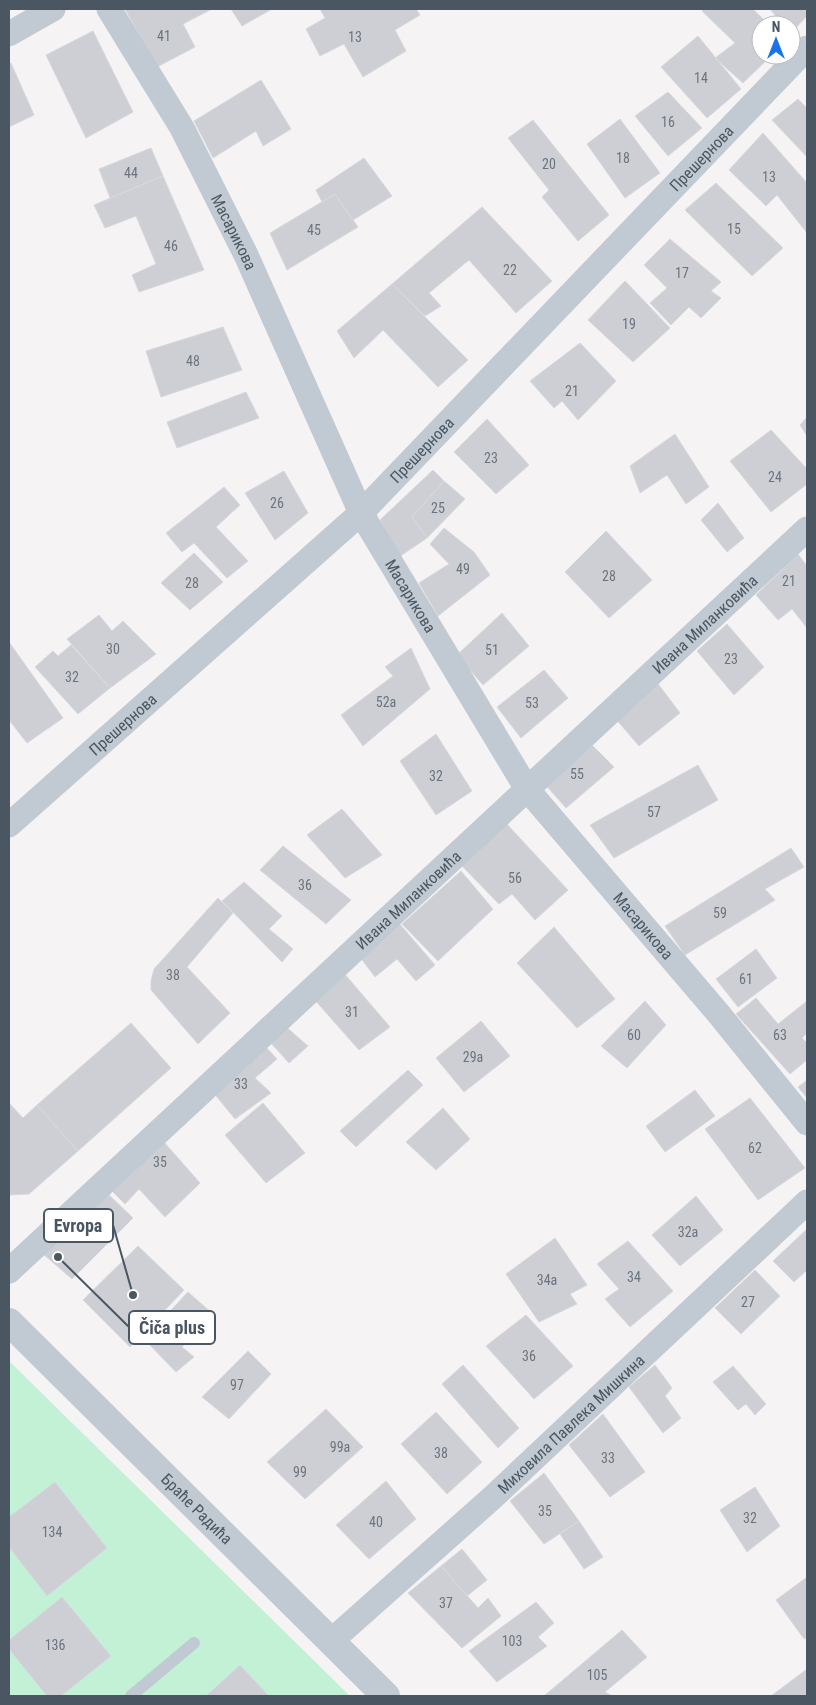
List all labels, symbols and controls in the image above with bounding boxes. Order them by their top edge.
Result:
north arrow [751,15,801,65]
text: N [772,19,780,35]
house number: 41 [157,28,171,44]
house number: 13 [348,29,362,45]
house number: 14 [694,70,708,86]
house number: 16 [661,114,675,130]
street label: Прешернова [666,122,738,195]
house number: 18 [616,150,630,166]
house number: 20 [542,156,556,172]
house number: 44 [124,165,138,181]
house number: 13 [762,169,776,185]
street label: Масарикова [207,191,260,273]
house number: 15 [727,221,741,237]
house number: 45 [307,222,321,238]
house number: 46 [164,238,178,254]
house number: 22 [503,262,517,278]
house number: 17 [675,265,689,281]
house number: 19 [622,316,636,332]
house number: 48 [186,353,200,369]
house number: 21 [565,383,579,399]
street label: Прешернова [386,413,458,487]
house number: 23 [484,450,498,466]
house number: 24 [768,469,782,485]
house number: 26 [270,495,284,511]
house number: 25 [431,500,445,516]
street label: Масарикова [381,556,440,636]
house number: 49 [456,561,470,577]
house number: 28 [602,568,616,584]
street label: Ивана Миланковића [648,571,762,678]
house number: 21 [782,573,796,589]
house number: 28 [185,575,199,591]
house number: 30 [106,641,120,657]
house number: 51 [485,642,499,658]
house number: 23 [724,651,738,667]
house number: 32 [65,669,79,685]
street label: Прешернова [85,690,161,759]
house number: 52a [376,694,396,710]
house number: 53 [525,695,539,711]
house number: 55 [570,766,584,782]
house number: 32 [429,768,443,784]
house number: 57 [647,804,661,820]
street label: Ивана Миланковића [352,847,465,954]
house number: 56 [508,870,522,886]
house number: 36 [298,877,312,893]
street label: Масарикова [609,889,677,963]
house number: 59 [713,905,727,921]
house number: 38 [166,967,180,983]
house number: 61 [739,971,753,987]
house number: 31 [345,1004,359,1020]
house number: 60 [627,1027,641,1043]
house number: 63 [773,1027,787,1043]
house number: 29a [463,1049,483,1065]
house number: 33 [234,1076,248,1092]
house number: 62 [748,1140,762,1156]
house number: 35 [153,1154,167,1170]
callout: Evropa [44,1209,113,1242]
text: Evropa [54,1215,102,1236]
house number: 32a [678,1224,698,1240]
house number: 34 [627,1269,641,1285]
house number: 34a [537,1272,557,1288]
house number: 27 [741,1294,755,1310]
callout: Čiča plus [129,1311,215,1344]
text: Čiča plus [139,1317,205,1338]
house number: 36 [522,1348,536,1364]
street label: Миховила Павлека Мишкина [494,1351,649,1498]
house number: 97 [230,1377,244,1393]
house number: 99a [330,1439,350,1455]
house number: 38 [434,1445,448,1461]
house number: 33 [601,1450,615,1466]
house number: 99 [293,1464,307,1480]
street label: Браће Радића [157,1470,236,1548]
house number: 35 [538,1503,552,1519]
house number: 32 [743,1510,757,1526]
house number: 40 [369,1514,383,1530]
house number: 134 [42,1524,62,1540]
house number: 37 [439,1595,453,1611]
house number: 103 [502,1633,522,1649]
house number: 136 [45,1637,65,1653]
house number: 105 [587,1667,607,1683]

